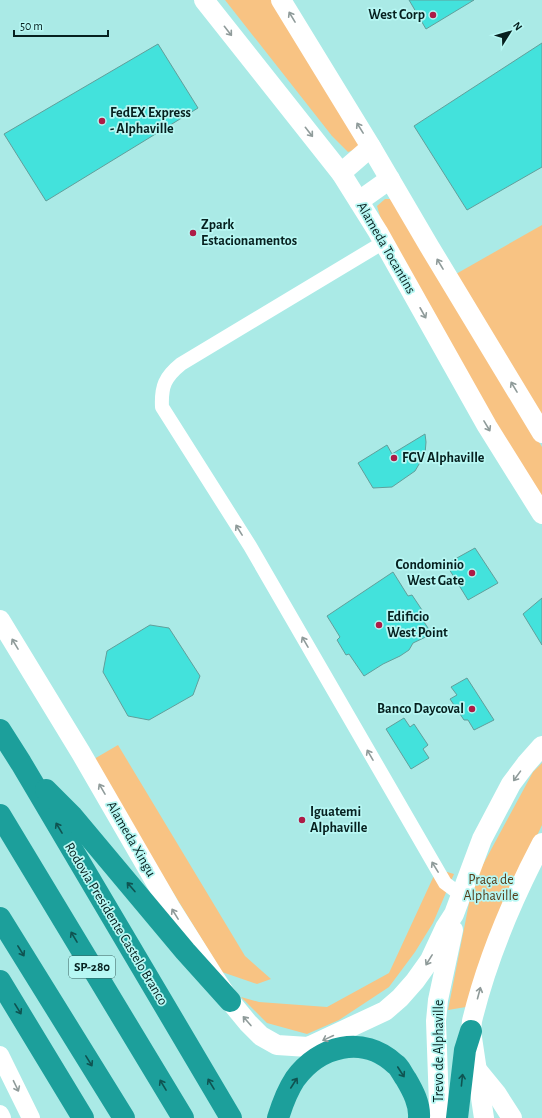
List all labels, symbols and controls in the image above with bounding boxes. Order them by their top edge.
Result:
place label: West Corp [368,8,425,22]
marker: West Corp [428,10,438,20]
one-way arrow [287,11,295,23]
scale bar [14,12,108,38]
north arrow [490,12,530,52]
text: 50 m [20,20,43,32]
text: N [511,20,524,33]
one-way arrow [224,25,232,36]
place label: FedEX Express - Alphaville [110,106,191,136]
marker: FedEX Express - Alphaville [97,116,107,126]
one-way arrow [355,122,363,134]
one-way arrow [304,127,313,138]
street label: Alameda Tocantins [354,200,418,296]
place label: Zpark Estacionamentos [201,218,297,248]
marker: Zpark Estacionamentos [188,228,198,238]
one-way arrow [435,258,443,270]
one-way arrow [420,307,428,319]
one-way arrow [510,381,518,393]
one-way arrow [483,420,491,431]
place label: FGV Alphaville [402,451,485,465]
marker: FGV Alphaville [389,453,399,463]
one-way arrow [235,524,243,536]
place label: Condominio West Gate [396,558,464,588]
marker: Condominio West Gate [467,568,477,578]
place label: Edificio West Point [387,610,448,640]
marker: Edificio West Point [374,620,384,630]
one-way arrow [301,636,309,648]
one-way arrow [11,639,19,650]
place label: Banco Daycoval [377,702,464,716]
marker: Banco Daycoval [467,704,477,714]
one-way arrow [365,749,373,761]
one-way arrow [513,770,521,781]
one-way arrow [98,783,106,795]
street label: Alameda Xingu [104,799,158,879]
place label: Iguatemi Alphaville [310,805,368,835]
marker: Iguatemi Alphaville [297,815,307,825]
one-way arrow [55,822,63,834]
street label: Rodovia Presidente Castelo Branco [62,840,170,1008]
one-way arrow [431,861,439,873]
park label: Praça de Alphaville [464,873,518,903]
one-way arrow [126,882,136,892]
one-way arrow [170,908,179,919]
one-way arrow [70,932,78,943]
one-way arrow [17,945,25,957]
one-way arrow [424,955,433,966]
road number: SP-280 [69,956,115,978]
one-way arrow [476,986,483,999]
street label: Trevo de Alphaville [432,1000,446,1102]
one-way arrow [14,1003,22,1015]
one-way arrow [242,1016,251,1027]
one-way arrow [322,1035,334,1042]
one-way arrow [85,1055,93,1066]
one-way arrow [397,1067,406,1078]
one-way arrow [458,1074,466,1087]
one-way arrow [207,1078,215,1090]
one-way arrow [290,1078,298,1089]
one-way arrow [158,1079,166,1091]
one-way arrow [13,1080,20,1092]

